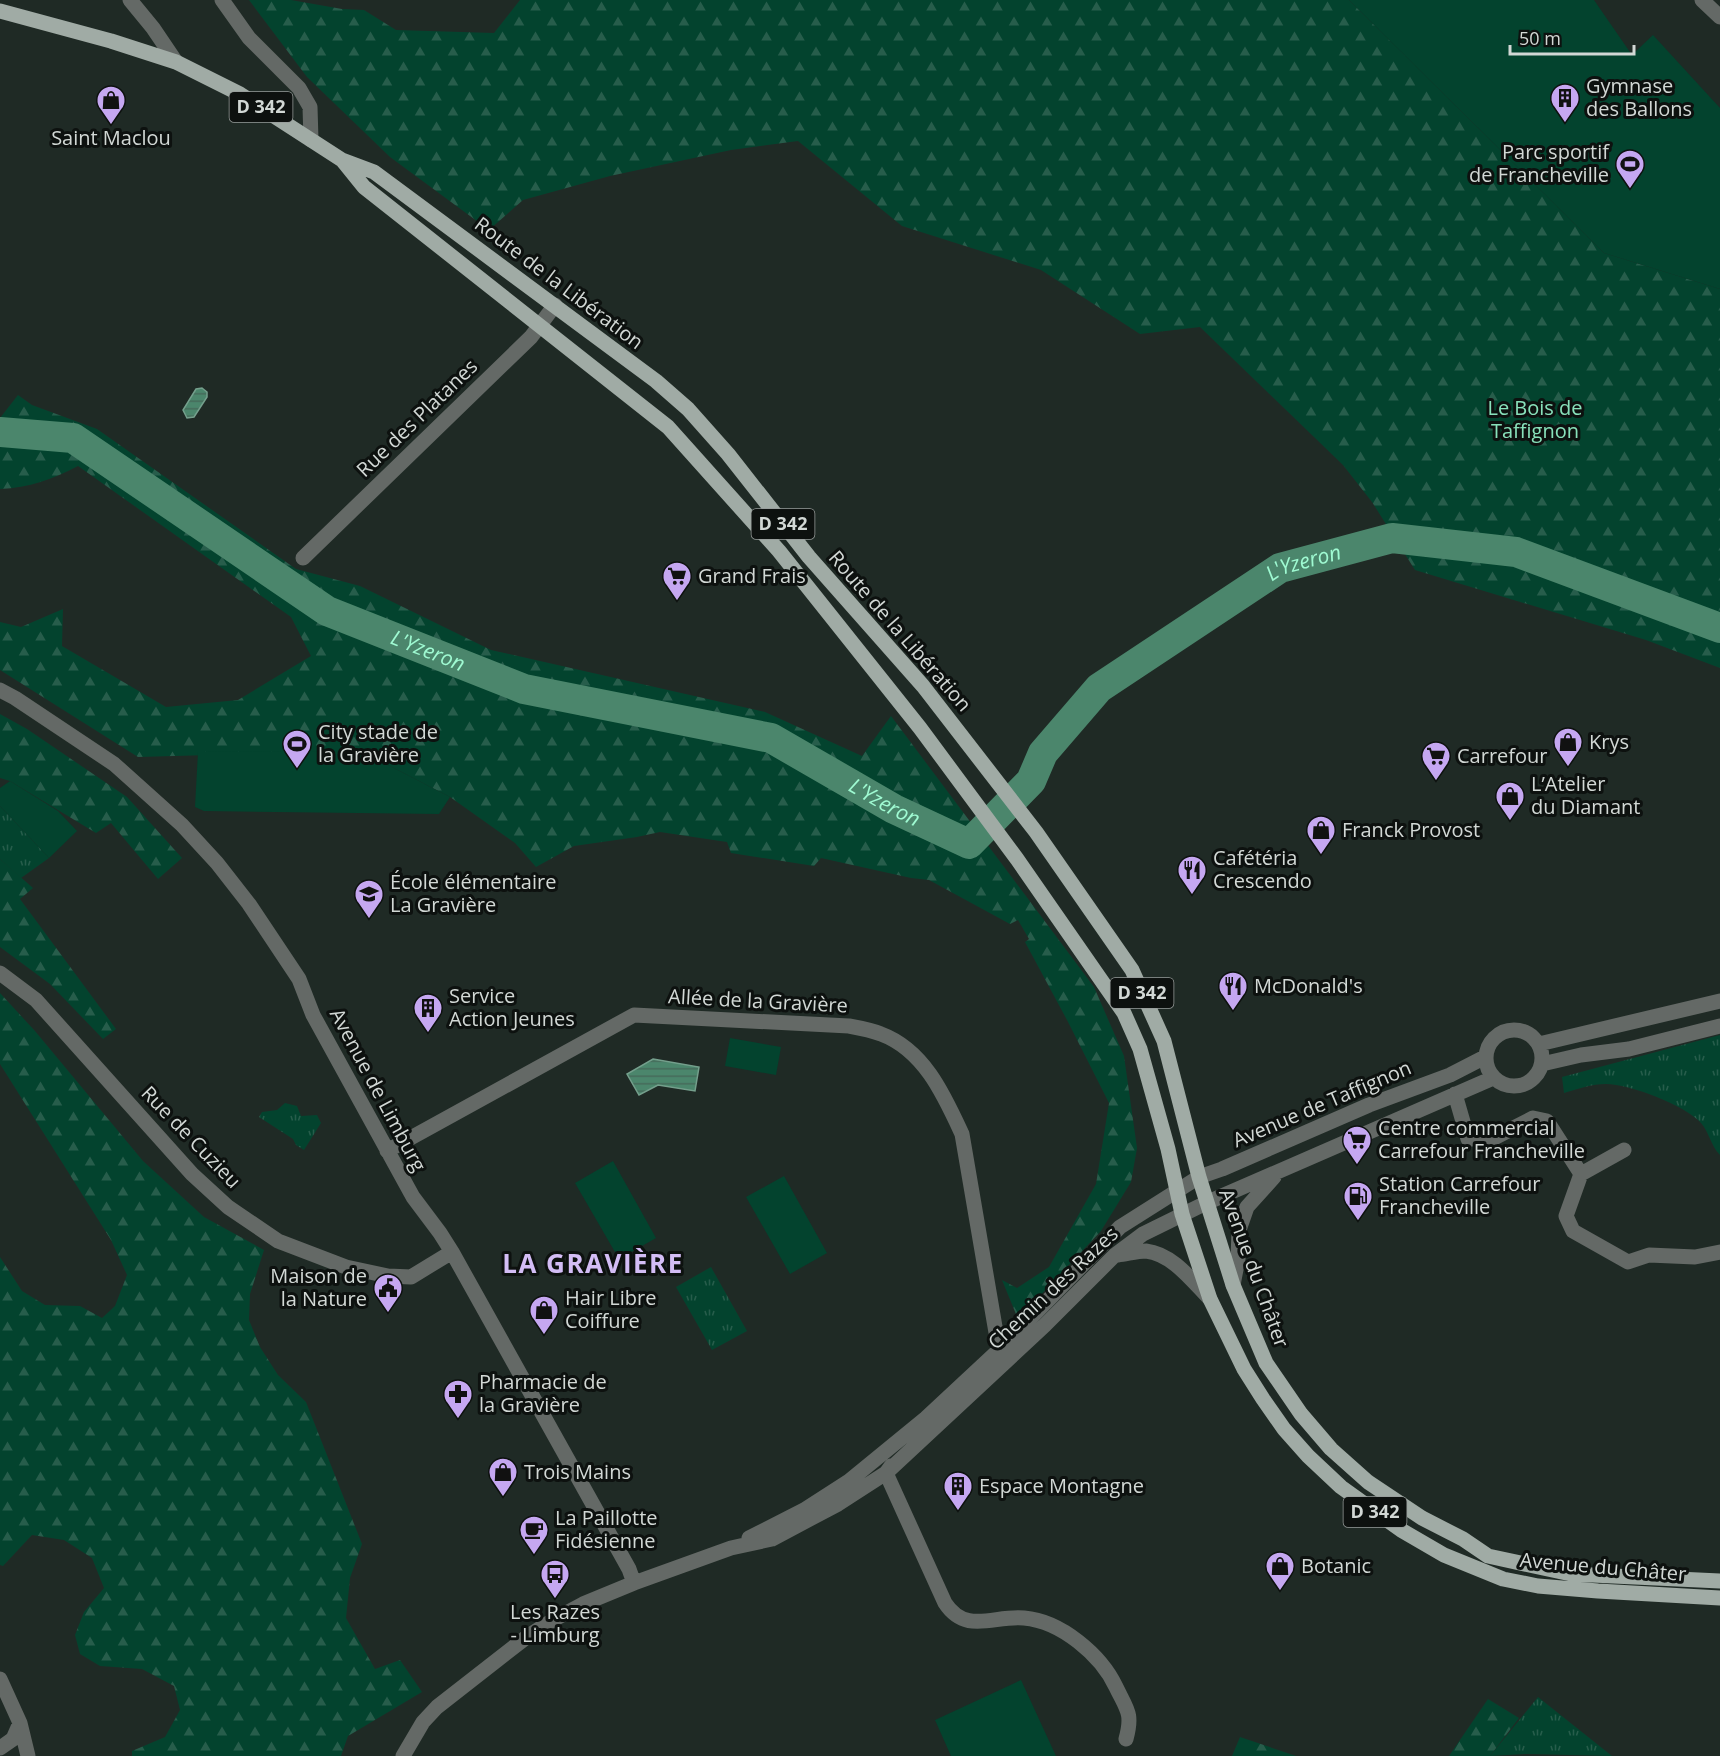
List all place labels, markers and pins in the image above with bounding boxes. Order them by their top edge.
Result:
place label: Gymnase des Ballons [1586,72,1692,122]
building icon: Gymnase des Ballons [1549,82,1581,124]
shop icon: Saint Maclou [95,84,127,126]
place label: Saint Maclou [51,124,171,151]
place label: Parc sportif de Francheville [1469,138,1610,188]
sports icon: Parc sportif de Francheville [1614,148,1646,190]
supermarket icon: Grand Frais [661,560,693,602]
place label: Grand Frais [698,562,806,589]
place label: City stade de la Gravière [318,718,438,768]
shop icon: Krys [1552,726,1584,768]
sports icon: City stade de la Gravière [281,728,313,770]
place label: Krys [1589,728,1629,755]
supermarket icon: Carrefour [1420,740,1452,782]
place label: Carrefour [1457,742,1548,769]
place label: L’Atelier du Diamant [1531,770,1640,820]
shop icon: L’Atelier du Diamant [1494,780,1526,822]
shop icon: Franck Provost [1305,814,1337,856]
place label: Franck Provost [1342,816,1480,843]
place label: Cafétéria Crescendo [1213,844,1312,894]
restaurant icon: Cafétéria Crescendo [1176,854,1208,896]
place label: École élémentaire La Gravière [390,868,556,918]
school or university icon: École élémentaire La Gravière [353,878,385,920]
restaurant icon: McDonald's [1217,970,1249,1012]
place label: McDonald's [1254,972,1363,999]
place label: Service Action Jeunes [449,982,575,1032]
building icon: Service Action Jeunes [412,992,444,1034]
place label: Centre commercial Carrefour Francheville [1378,1114,1585,1164]
supermarket icon: Centre commercial Carrefour Francheville [1341,1124,1373,1166]
place label: Station Carrefour Francheville [1379,1170,1540,1220]
fuel station icon: Station Carrefour Francheville [1342,1180,1374,1222]
place label: Maison de la Nature [270,1262,367,1312]
public building icon: Maison de la Nature [372,1272,404,1314]
place label: Hair Libre Coiffure [565,1284,656,1334]
shop icon: Hair Libre Coiffure [528,1294,560,1336]
place label: Pharmacie de la Gravière [479,1368,607,1418]
pharmacy icon: Pharmacie de la Gravière [442,1378,474,1420]
shop icon: Trois Mains [487,1456,519,1498]
place label: Trois Mains [524,1458,631,1485]
building icon: Espace Montagne [942,1470,974,1512]
place label: Espace Montagne [979,1472,1144,1499]
place label: La Paillotte Fidésienne [555,1504,658,1554]
cafe icon: La Paillotte Fidésienne [518,1514,550,1556]
shop icon: Botanic [1264,1550,1296,1592]
place label: Botanic [1301,1552,1371,1579]
bus stop icon: Les Razes - Limburg [539,1558,571,1600]
place label: Les Razes - Limburg [510,1598,600,1648]

